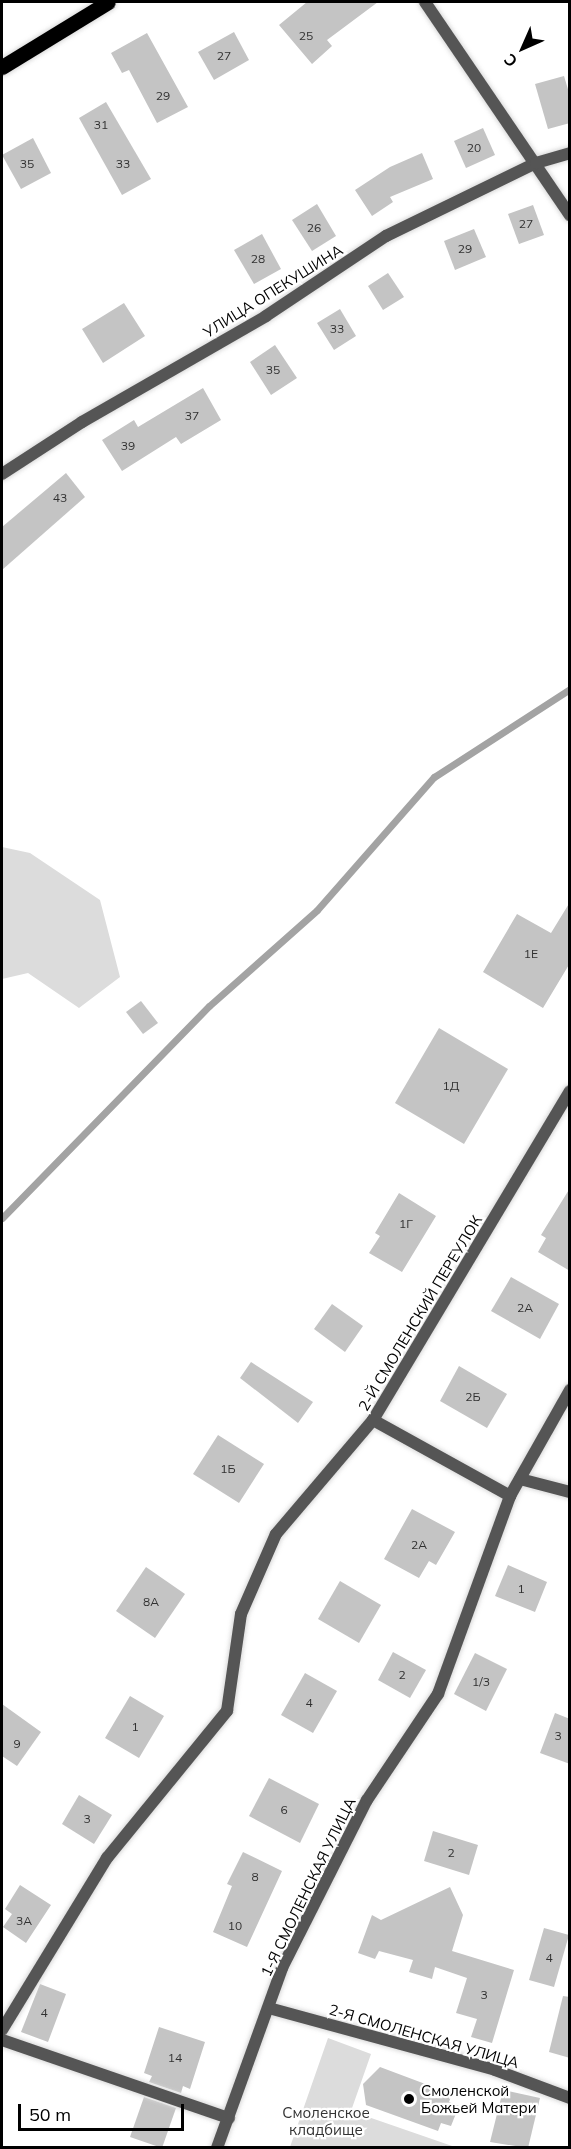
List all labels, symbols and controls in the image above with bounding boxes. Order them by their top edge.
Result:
north arrow [493,18,553,78]
house number: 25 [299,29,313,43]
house number: 27 [217,49,231,63]
text: С [499,50,521,72]
house number: 29 [156,89,170,103]
house number: 31 [94,118,108,132]
house number: 20 [467,141,481,155]
house number: 35 [20,157,34,171]
house number: 33 [116,157,130,171]
house number: 27 [519,217,533,231]
house number: 26 [307,221,321,235]
street label: УЛИЦА ОПЕКУШИНА [200,241,346,341]
house number: 29 [458,242,472,256]
house number: 28 [251,252,265,266]
house number: 33 [330,322,344,336]
house number: 35 [266,363,280,377]
house number: 37 [185,409,199,423]
house number: 39 [121,439,135,453]
house number: 43 [53,491,67,505]
house number: 1Е [524,947,538,961]
house number: 1Д [443,1079,459,1093]
street label: 2-Й СМОЛЕНСКИЙ ПЕРЕУЛОК [354,1212,486,1414]
house number: 1Г [399,1217,413,1231]
house number: 2А [517,1301,533,1315]
house number: 2Б [465,1390,481,1404]
house number: 1Б [220,1462,236,1476]
house number: 2А [411,1538,427,1552]
house number: 1 [517,1582,525,1596]
house number: 8А [143,1595,159,1609]
house number: 2 [398,1668,406,1682]
house number: 1/3 [472,1675,490,1689]
house number: 4 [305,1696,313,1710]
house number: 1 [131,1720,139,1734]
house number: 3 [554,1729,562,1743]
house number: 9 [13,1737,21,1751]
street label: 1-Я СМОЛЕНСКАЯ УЛИЦА [257,1795,359,1979]
house number: 6 [280,1803,288,1817]
house number: 3 [83,1812,91,1826]
house number: 2 [447,1846,455,1860]
house number: 8 [251,1870,259,1884]
house number: 3А [16,1914,32,1928]
house number: 10 [228,1919,242,1933]
house number: 4 [545,1951,553,1965]
house number: 3 [480,1988,488,2002]
street label: 2-Я СМОЛЕНСКАЯ УЛИЦА [327,2000,521,2072]
house number: 4 [40,2006,48,2020]
house number: 14 [168,2051,182,2065]
place label: Смоленской Божьей Матери [421,2081,537,2116]
scale bar [21,2092,188,2130]
marker: Смоленской Божьей Матери [402,2092,416,2106]
text: 50 m [29,2103,71,2126]
park label: Смоленское кладбище [282,2103,370,2138]

